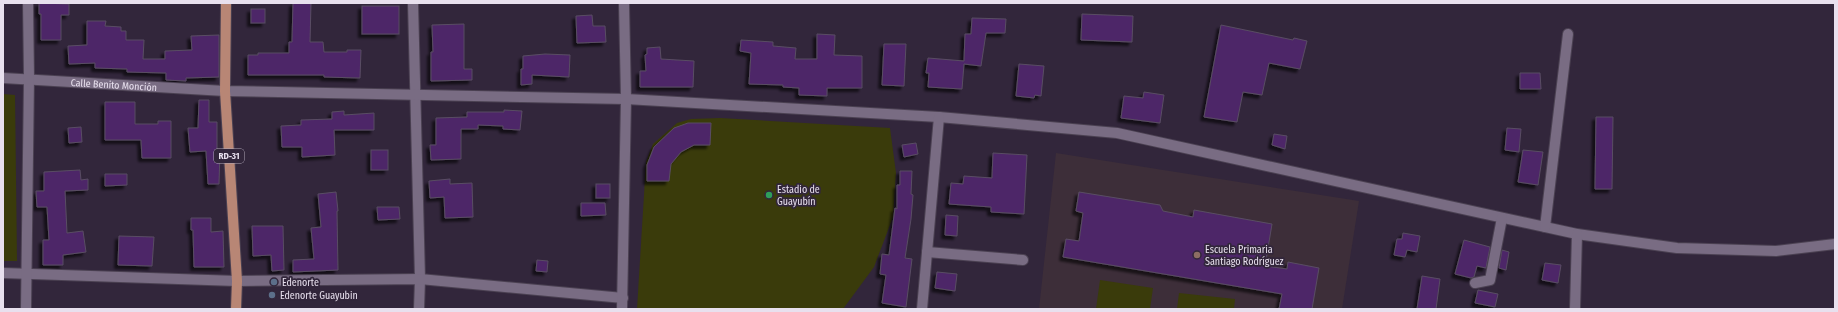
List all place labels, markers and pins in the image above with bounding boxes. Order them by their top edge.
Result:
place label: Estadio de Guayubín [777,184,820,208]
marker: Estadio de Guayubín [764,190,774,200]
place label: Escuela Primaria Santiago Rodríguez [1205,244,1283,268]
marker: Escuela Primaria Santiago Rodríguez [1192,250,1202,260]
marker: Edenorte [269,277,279,287]
place label: Edenorte [282,277,319,289]
marker: Edenorte Guayubin [267,290,277,300]
place label: Edenorte Guayubin [280,290,358,302]

